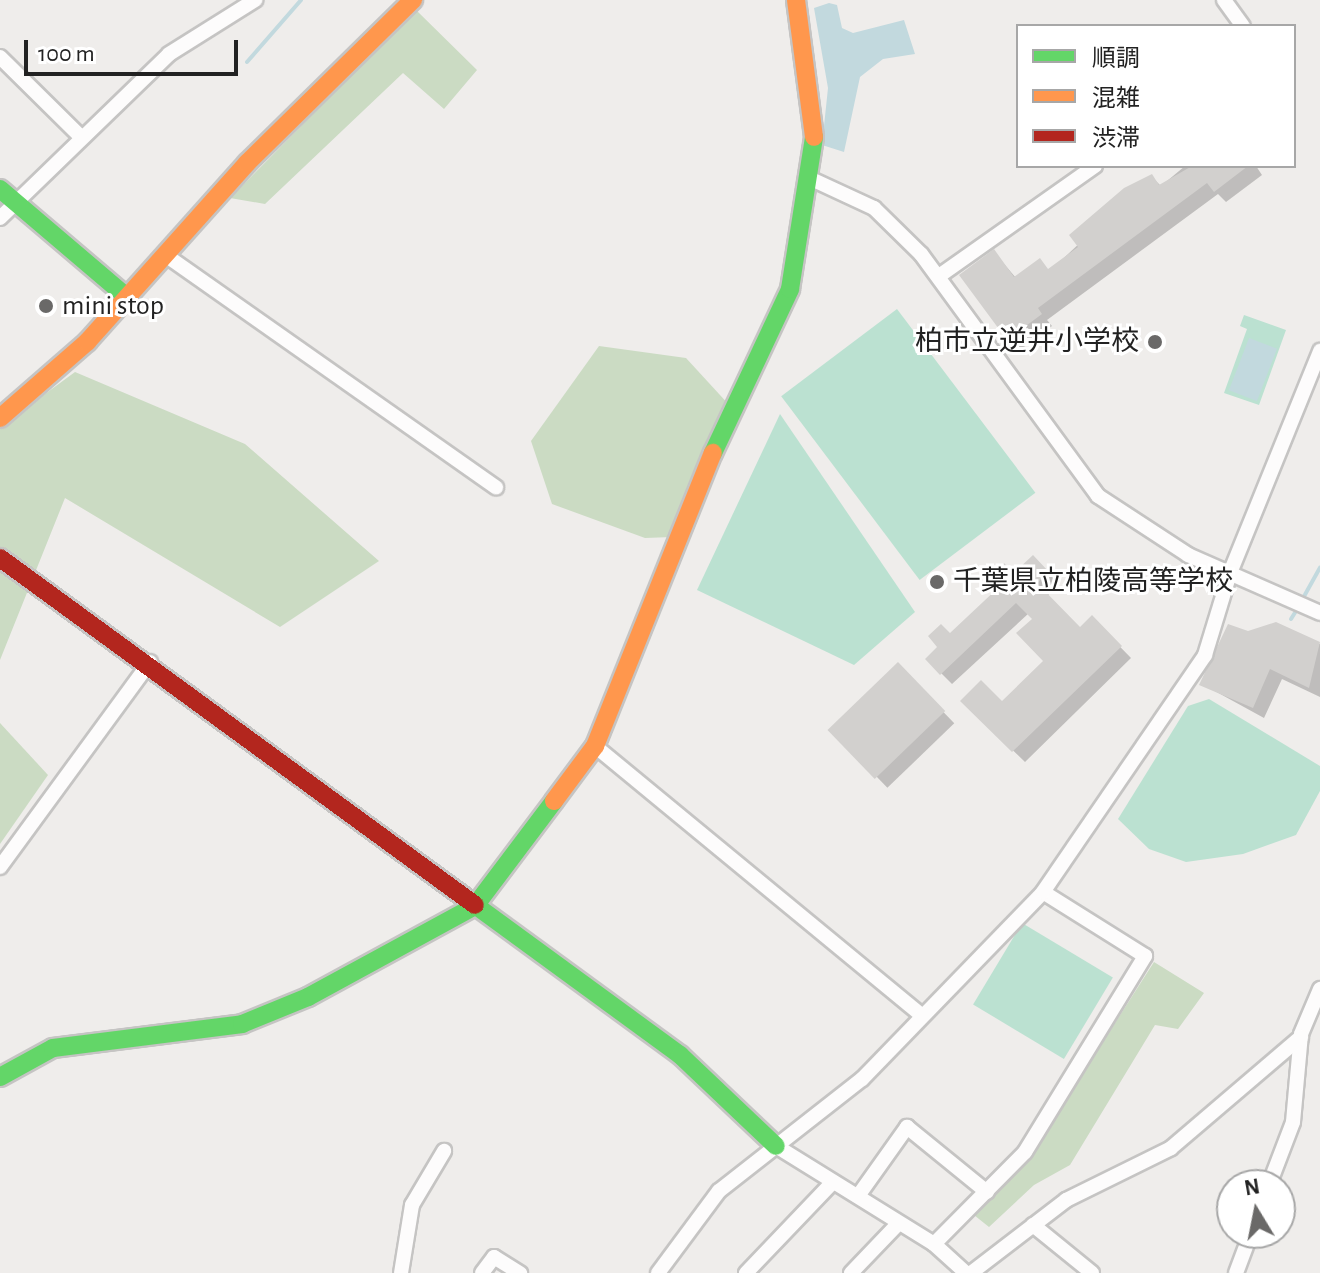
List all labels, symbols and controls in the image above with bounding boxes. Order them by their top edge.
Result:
scale bar [28,24,242,74]
legend [1016,24,1296,168]
text: 100 m [38,42,95,66]
text: 順調 [1092,47,1140,71]
text: 混雑 [1092,87,1140,111]
text: 渋滞 [1092,127,1140,151]
place label: mini stop [62,289,164,323]
marker: mini stop [37,297,55,315]
place label: 柏市立逆井小学校 [915,325,1139,359]
marker: 柏市立逆井小学校 [1146,333,1164,351]
place label: 千葉県立柏陵高等学校 [953,565,1233,599]
marker: 千葉県立柏陵高等学校 [928,573,946,591]
north arrow [1216,1169,1296,1249]
text: N [1243,1175,1262,1199]

